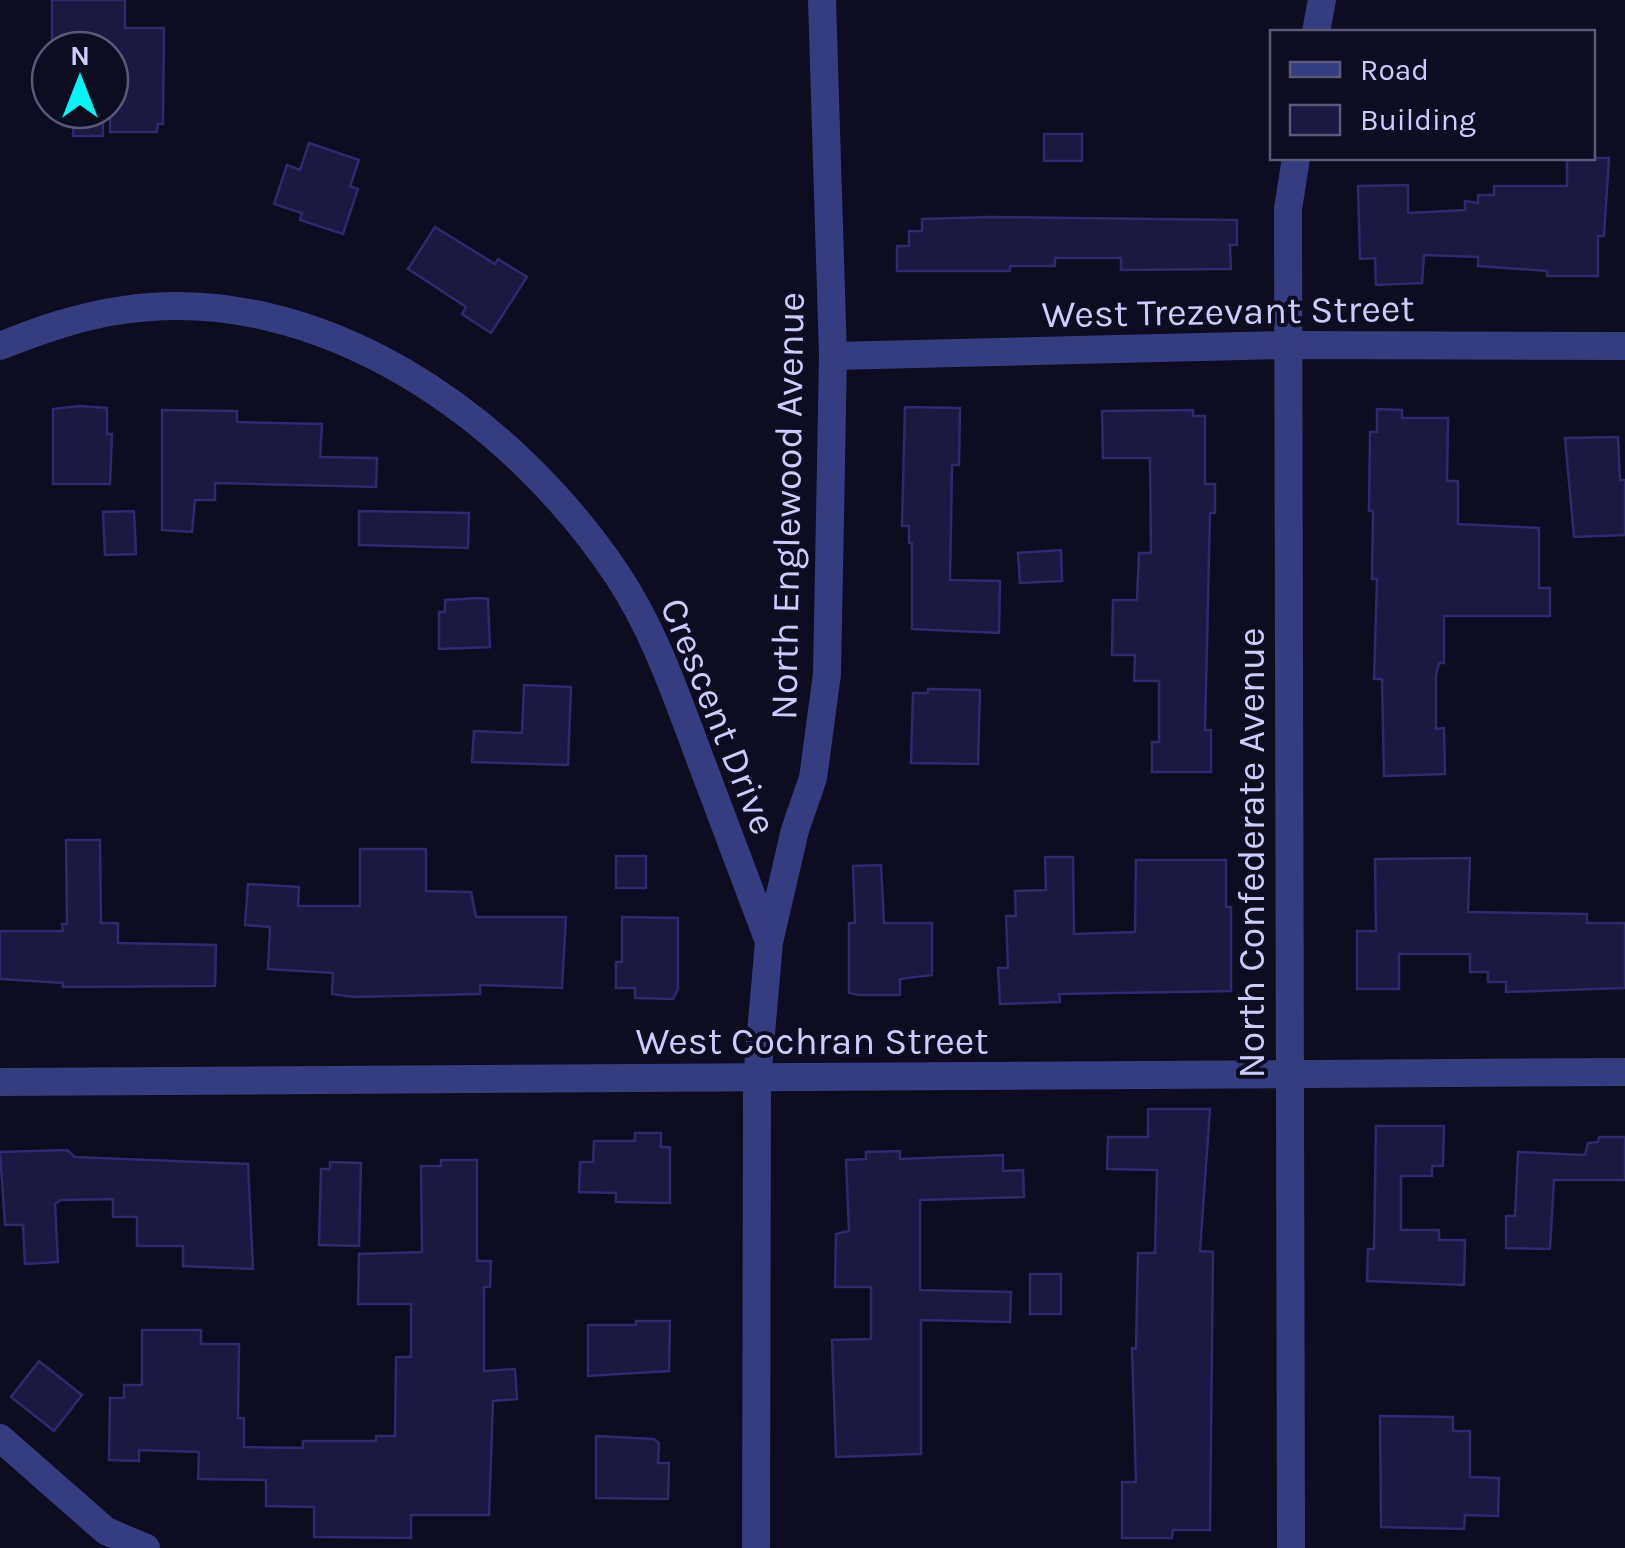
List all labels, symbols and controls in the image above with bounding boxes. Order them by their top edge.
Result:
north arrow [30,30,130,130]
legend [1270,30,1595,160]
text: N [70,39,90,72]
text: Road [1360,52,1429,88]
text: Building [1360,102,1476,138]
street label: West Trezevant Street [1041,286,1415,337]
street label: North Englewood Avenue [761,291,814,721]
street label: Crescent Drive [651,592,786,841]
street label: North Confederate Avenue [1229,628,1274,1078]
street label: West Cochran Street [635,1019,989,1064]

